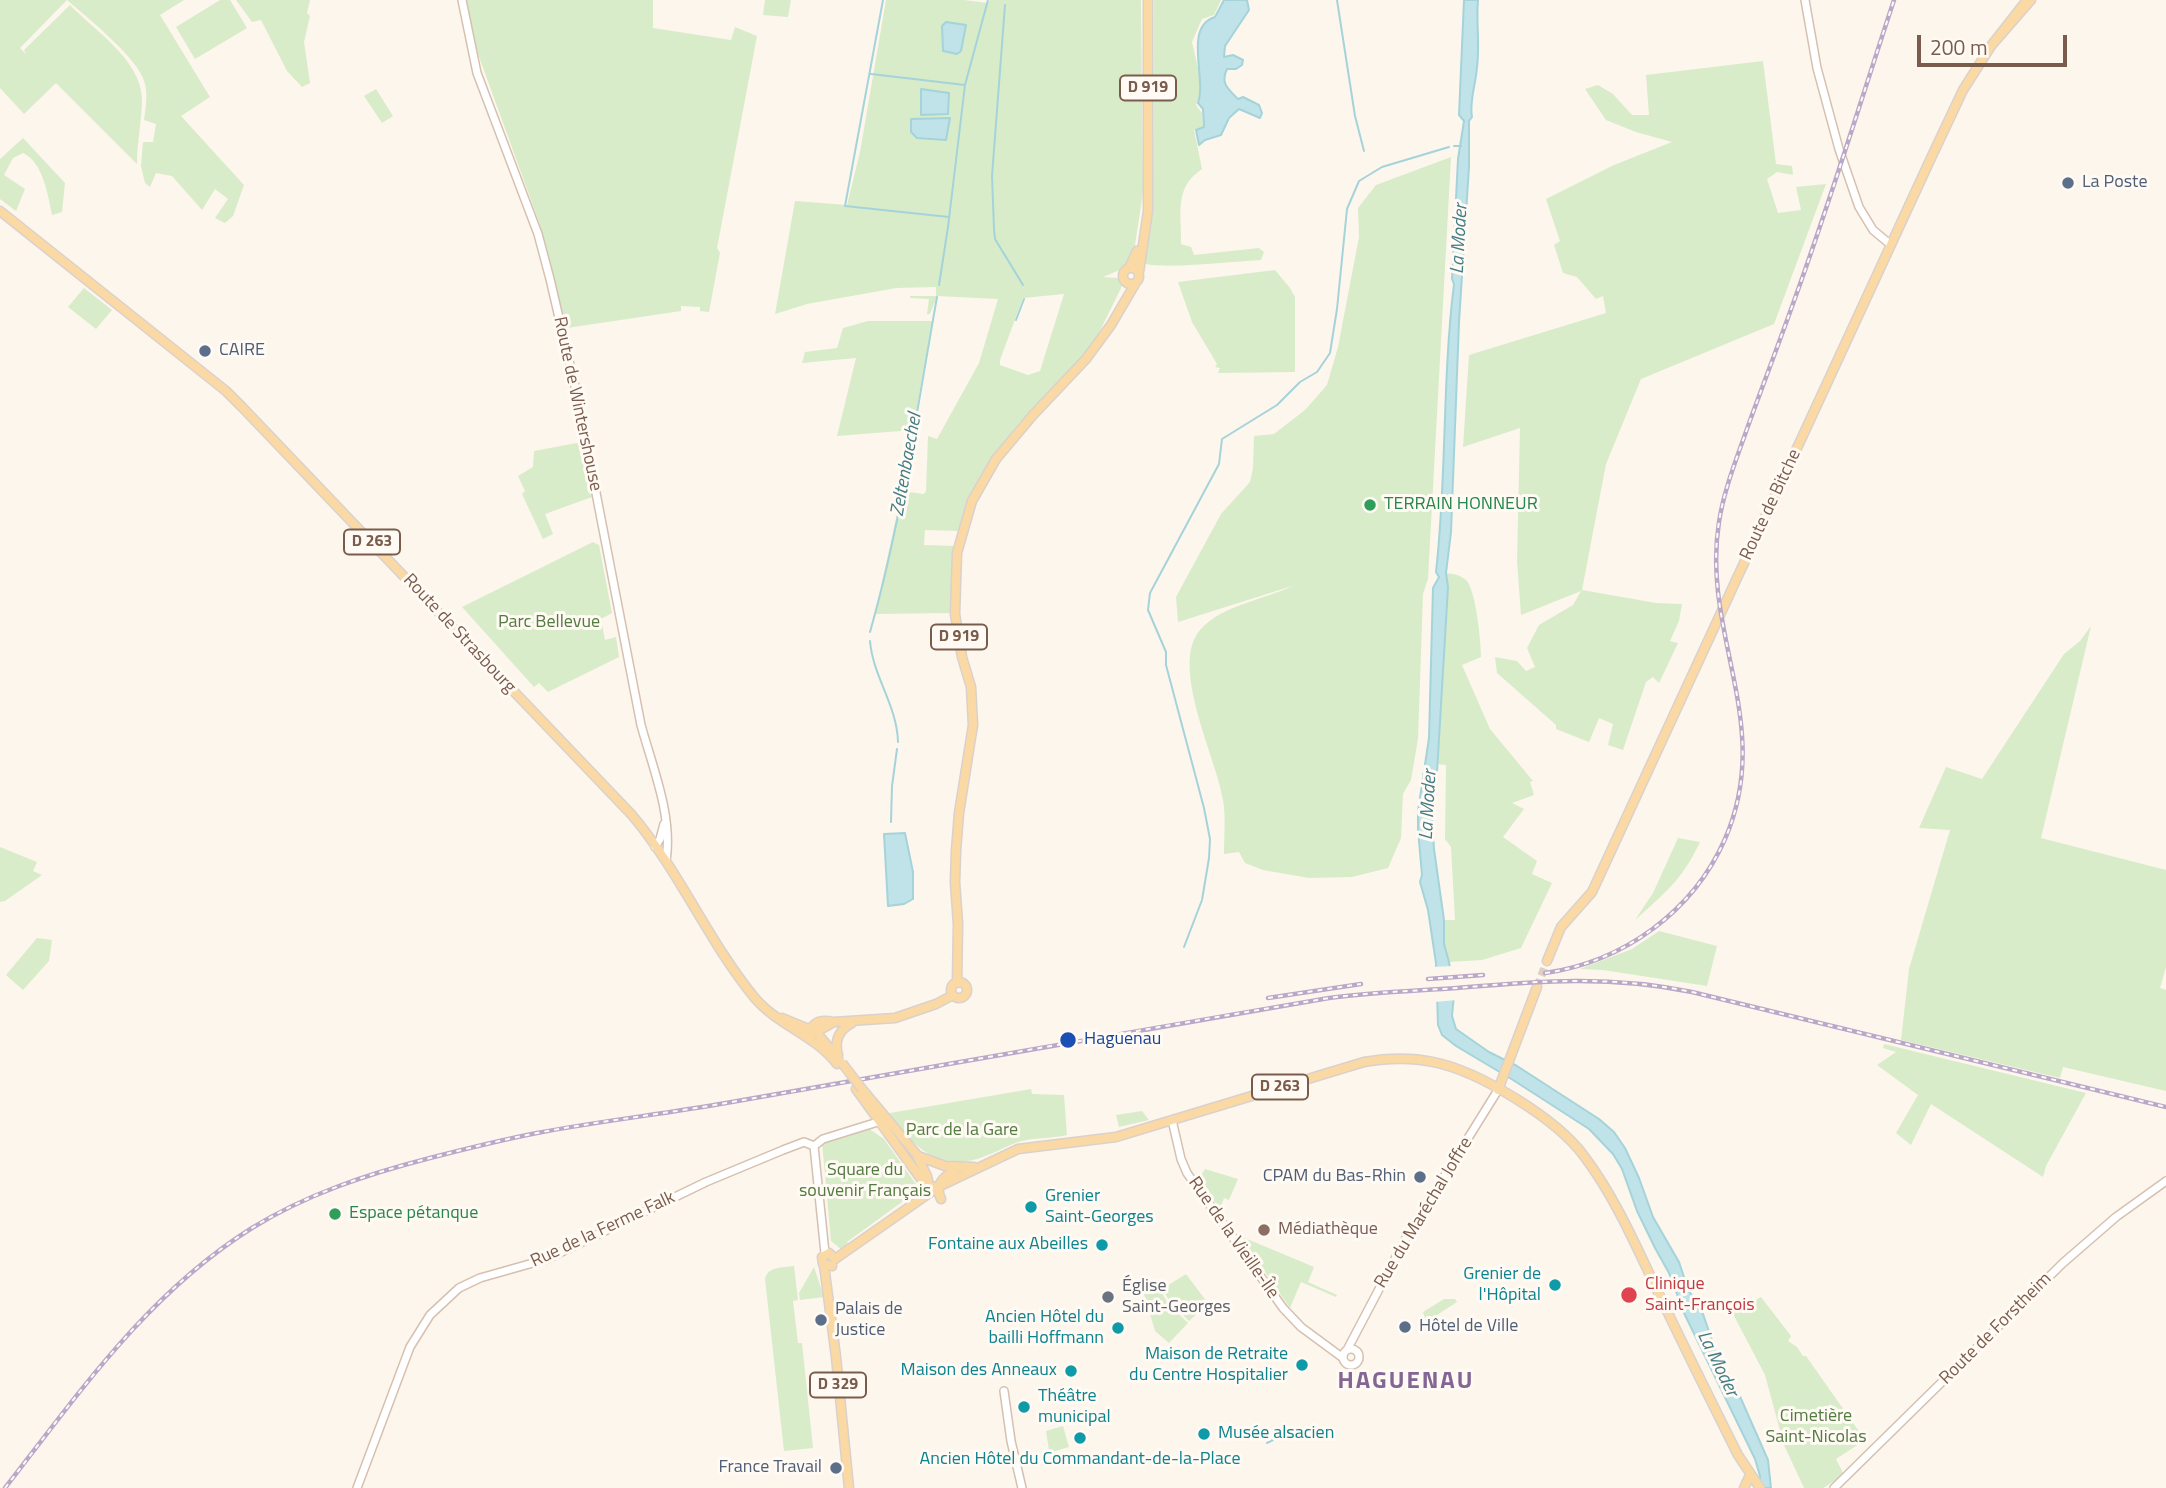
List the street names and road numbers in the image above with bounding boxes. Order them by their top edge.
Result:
road number: D 919 [1120,76,1176,100]
street label: Route de Wintershouse [548,315,606,493]
street label: Route de Bitche [1736,446,1806,564]
road number: D 263 [344,530,400,554]
street label: Route de Strasbourg [398,570,520,698]
road number: D 919 [931,624,987,650]
road number: D 263 [1252,1074,1308,1100]
street label: Rue du Maréchal Joffre [1370,1134,1478,1292]
street label: Rue de la Vieille-Île [1183,1173,1283,1303]
street label: Rue de la Ferme Falk [527,1187,679,1273]
street label: Route de Forstheim [1936,1269,2056,1389]
road number: D 329 [810,1372,866,1398]

